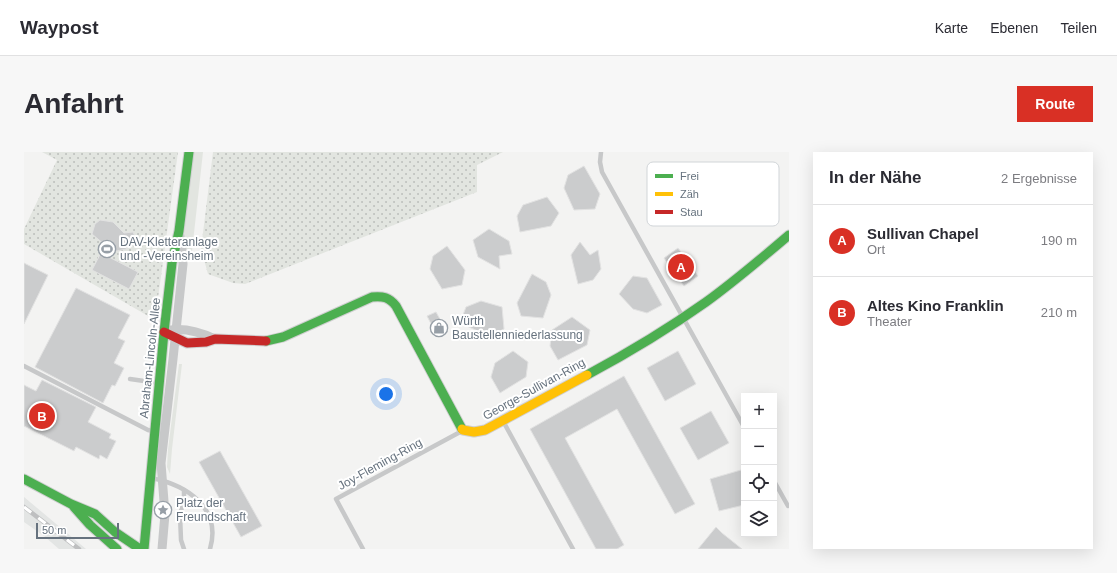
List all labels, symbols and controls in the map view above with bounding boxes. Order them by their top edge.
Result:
text: Waypost [20,17,98,38]
text: Karte [935,20,968,36]
text: Ebenen [990,20,1038,36]
text: Teilen [1060,20,1097,36]
button: Route [1017,86,1093,122]
text: Anfahrt [24,88,124,119]
legend [647,162,779,226]
text: In der Nähe [829,168,922,187]
text: Frei [680,170,699,182]
text: 2 Ergebnisse [1001,171,1077,186]
text: Zäh [680,188,699,200]
text: Stau [680,206,703,218]
text: Sullivan Chapel [867,225,979,242]
text: A [837,233,847,248]
text: 190 m [1041,233,1077,248]
place label: DAV-Kletteranlage und -Vereinsheim [120,235,218,263]
sports icon: DAV-Kletteranlage und -Vereinsheim [97,239,117,259]
text: Ort [867,242,885,257]
pin: A [668,252,694,282]
street label: Abraham-Lincoln-Allee [137,297,163,419]
text: Altes Kino Franklin [867,297,1004,314]
text: B [837,305,847,320]
text: 210 m [1041,305,1077,320]
place label: Würth Baustellenniederlassung [452,314,583,342]
text: Theater [867,314,912,329]
shop icon: Würth Baustellenniederlassung [429,318,449,338]
street label: George-Sullivan-Ring [480,355,588,423]
your location [376,384,396,404]
map controls [741,393,777,537]
button: + [741,393,777,429]
pin: B [29,401,55,431]
button: − [741,429,777,465]
street label: Joy-Fleming-Ring [335,435,425,493]
button: locate [741,465,777,501]
place label: Platz der Freundschaft [176,496,247,524]
place icon: Platz der Freundschaft [153,500,173,520]
button: layers [741,501,777,537]
scale bar [36,521,119,540]
text: 50 m [42,524,66,536]

